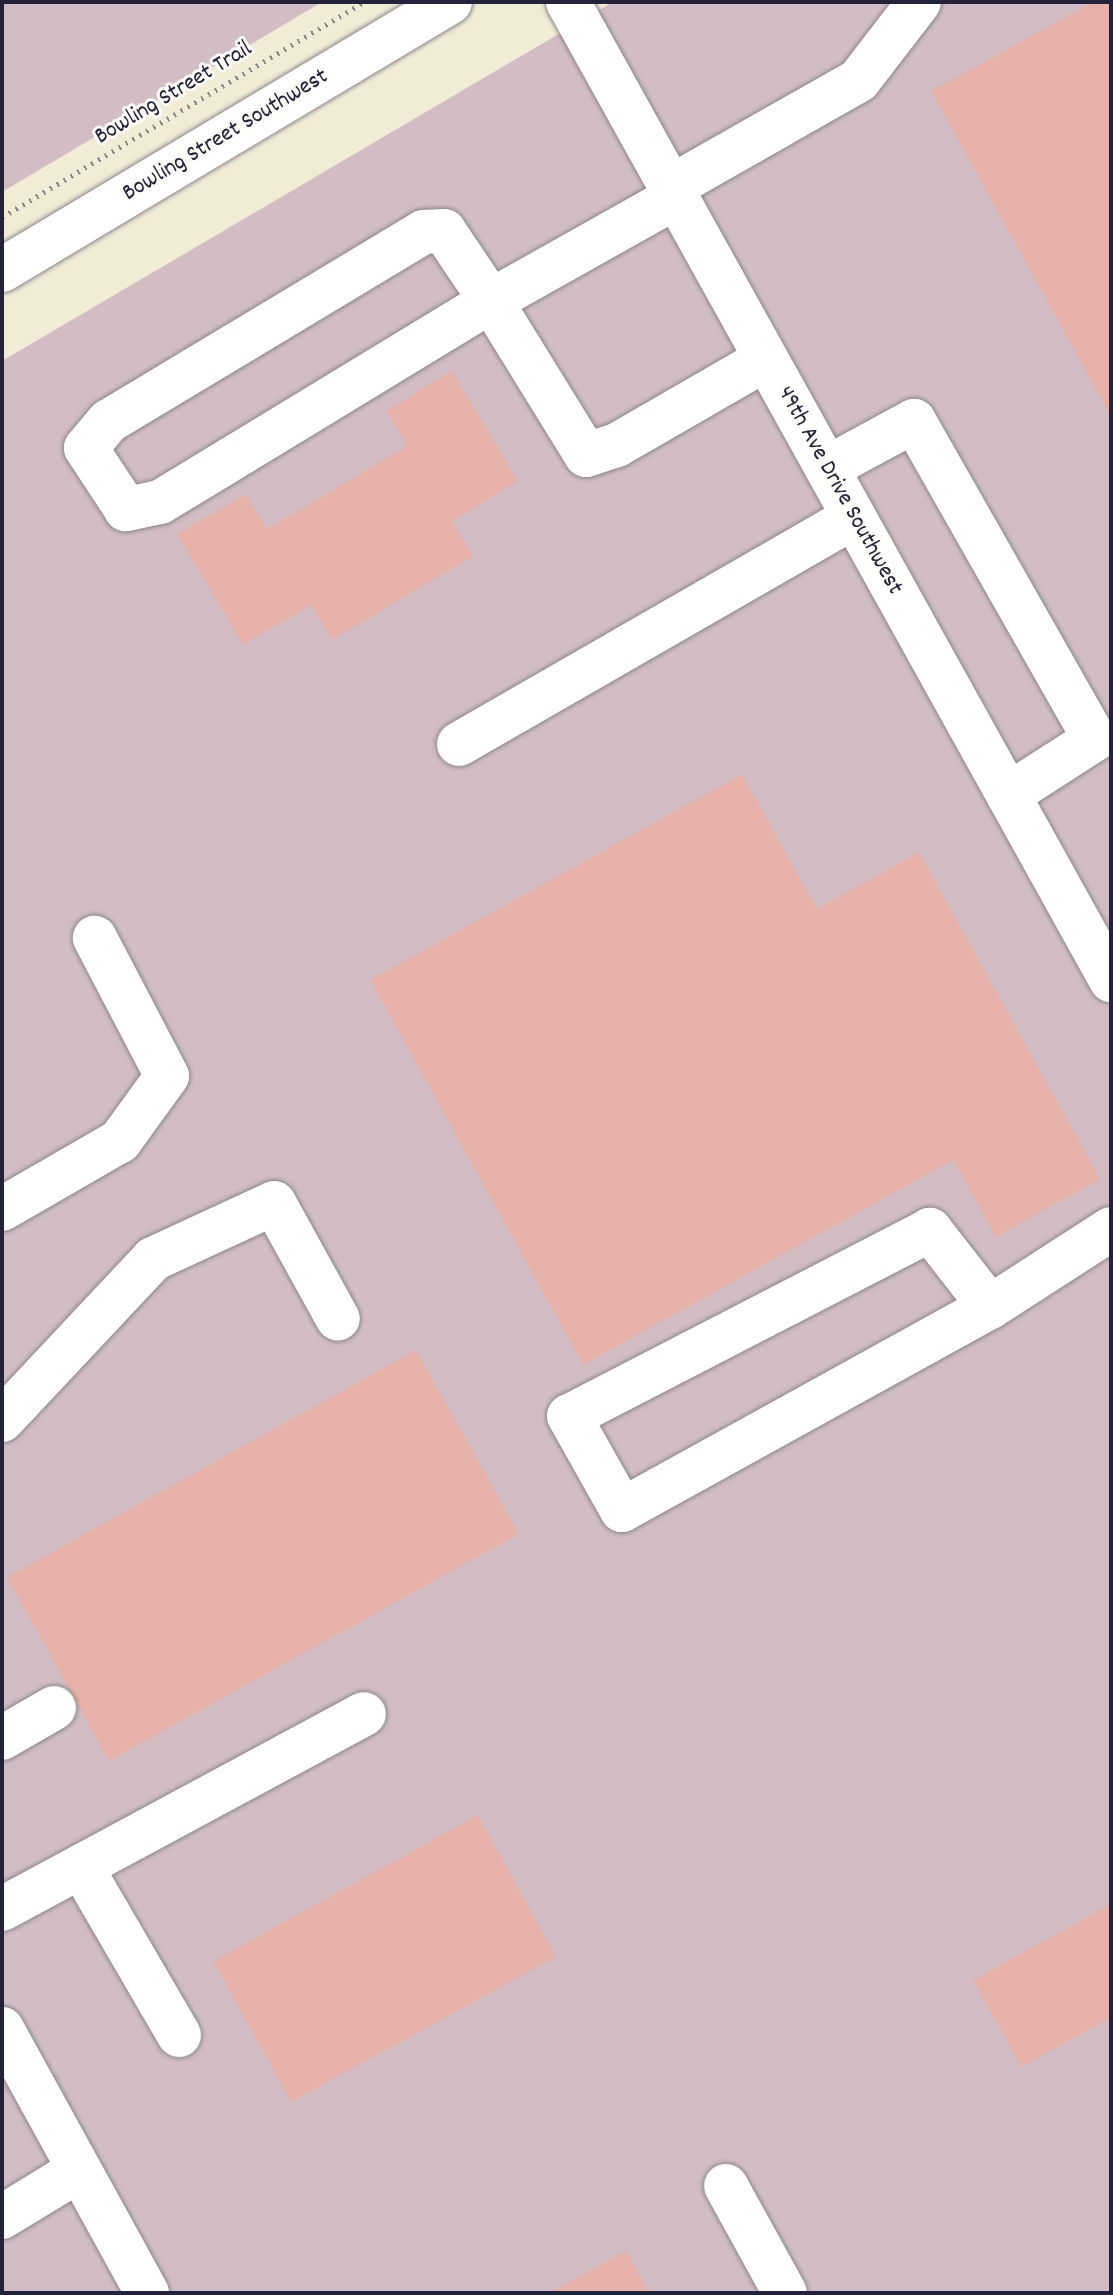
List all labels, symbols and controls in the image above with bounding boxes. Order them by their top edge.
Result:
street label: Bowling Street Trail [90,36,258,152]
street label: Bowling Street Southwest [118,63,334,209]
street label: 49th Ave Drive Southwest [770,382,908,600]

